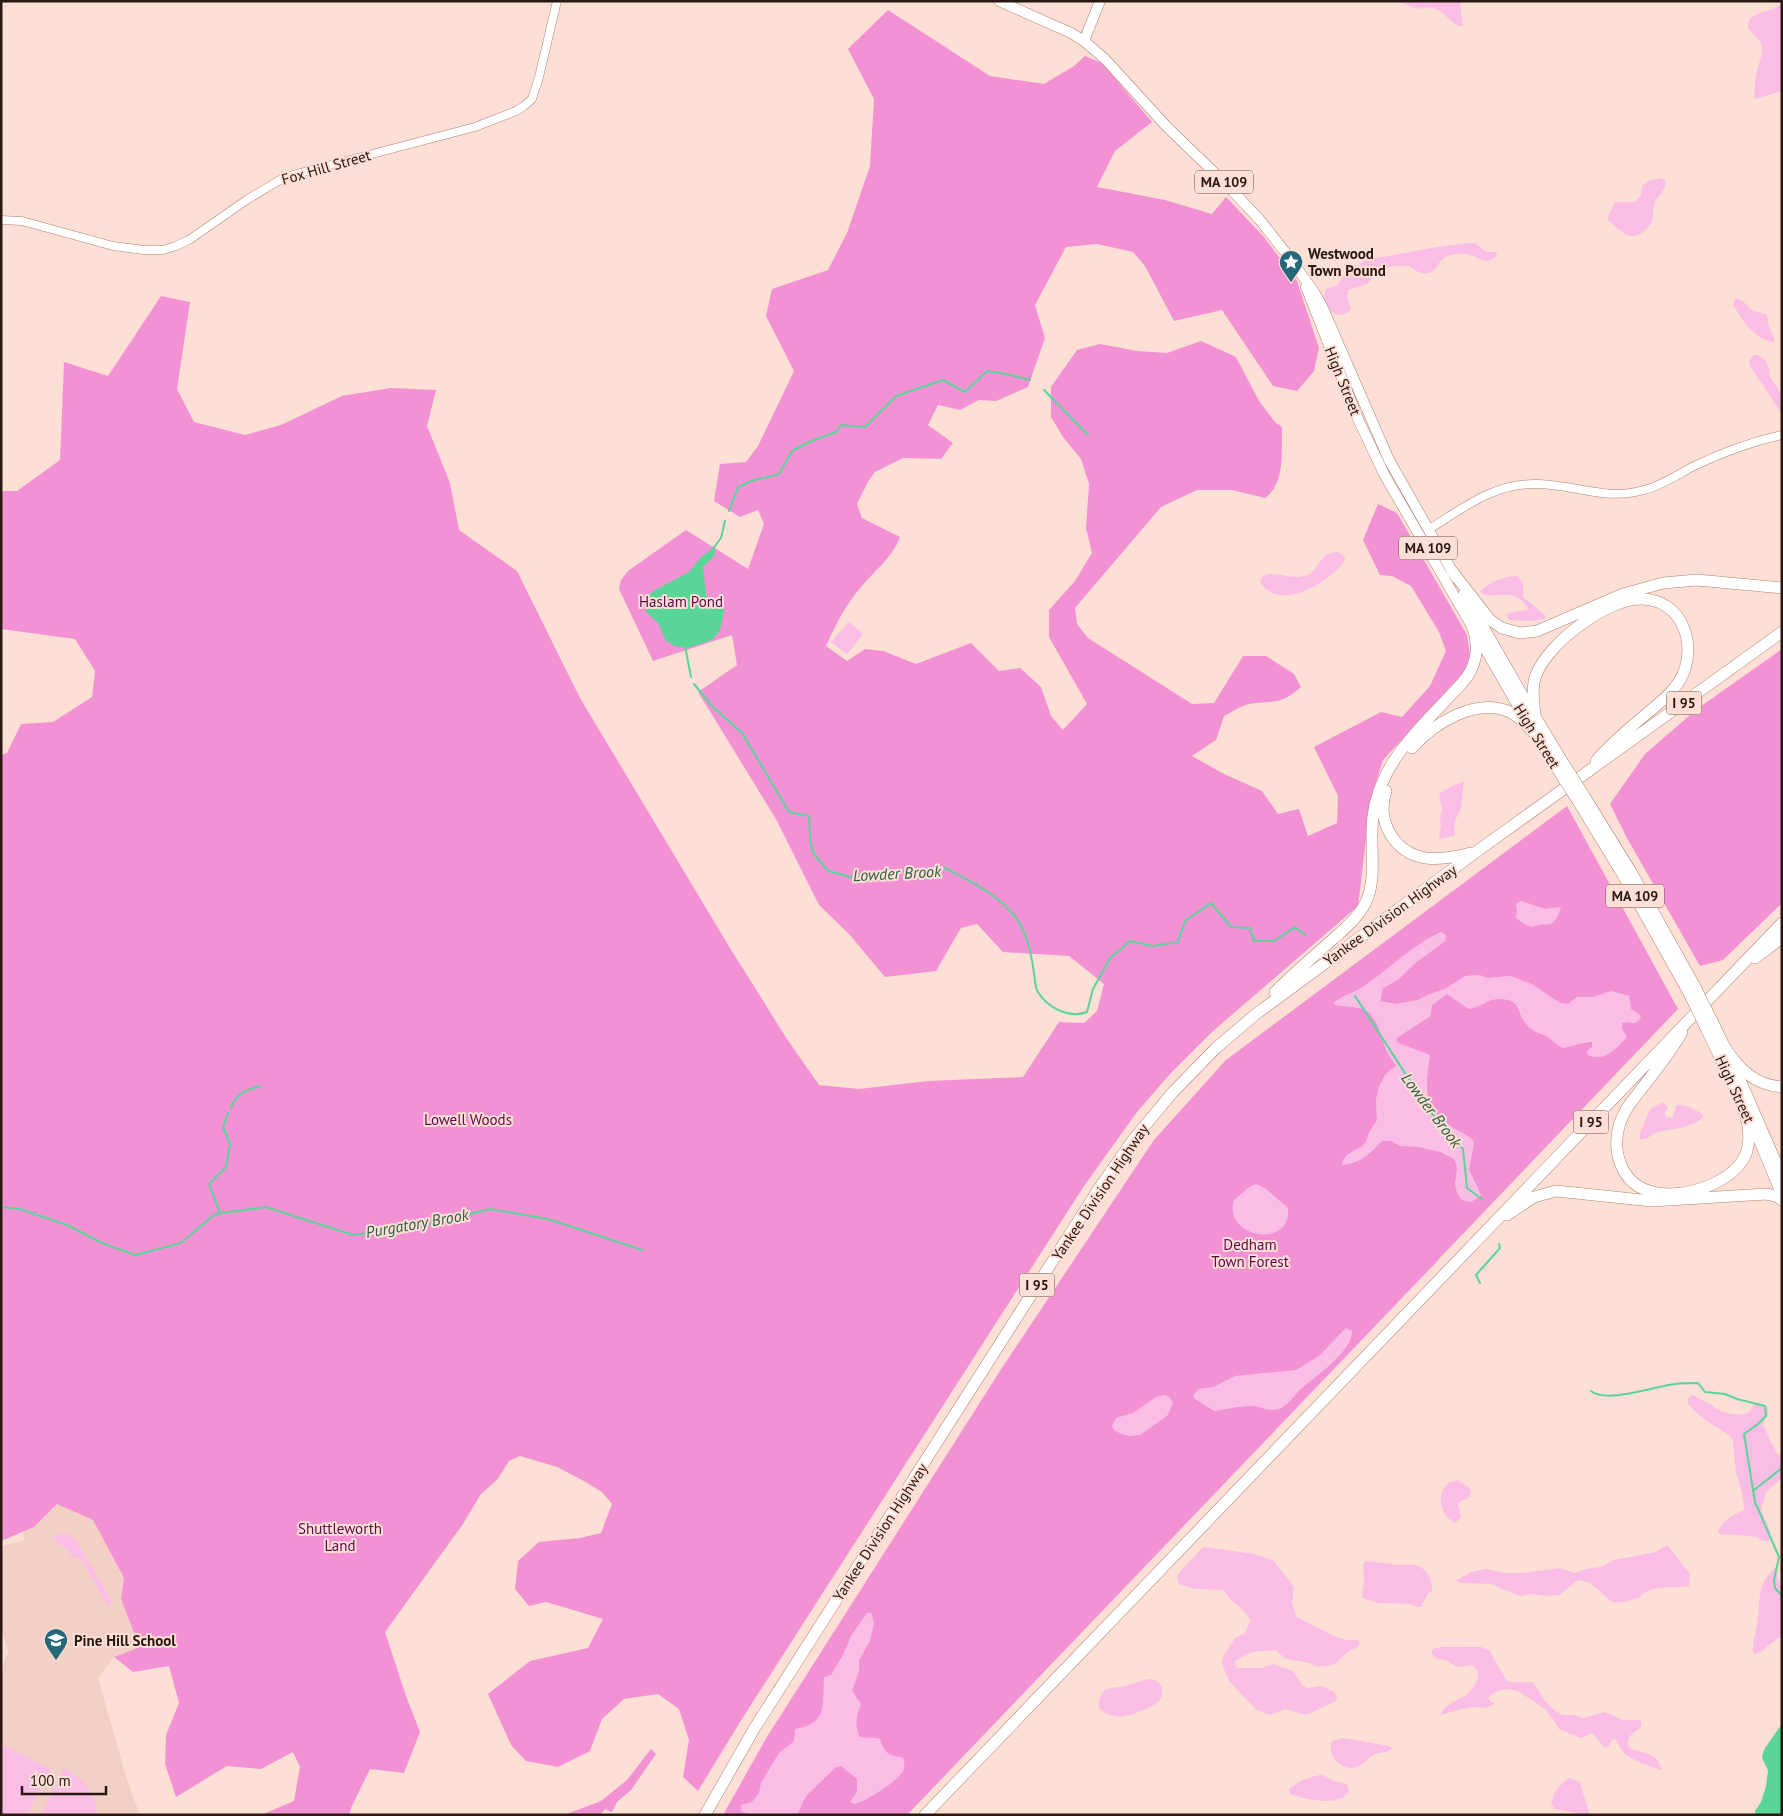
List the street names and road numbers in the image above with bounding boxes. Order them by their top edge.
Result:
street label: Fox Hill Street [279,145,373,189]
road number: MA 109 [1195,170,1253,193]
street label: High Street [1321,344,1365,418]
road number: MA 109 [1399,536,1457,560]
road number: I 95 [1666,691,1702,714]
street label: High Street [1510,700,1564,772]
street label: Yankee Division Highway [1319,860,1461,970]
road number: MA 109 [1606,884,1664,908]
street label: High Street [1711,1052,1759,1126]
road number: I 95 [1574,1110,1608,1134]
street label: Yankee Division Highway [1047,1120,1153,1264]
road number: I 95 [1020,1274,1054,1296]
street label: Yankee Division Highway [828,1460,932,1604]

